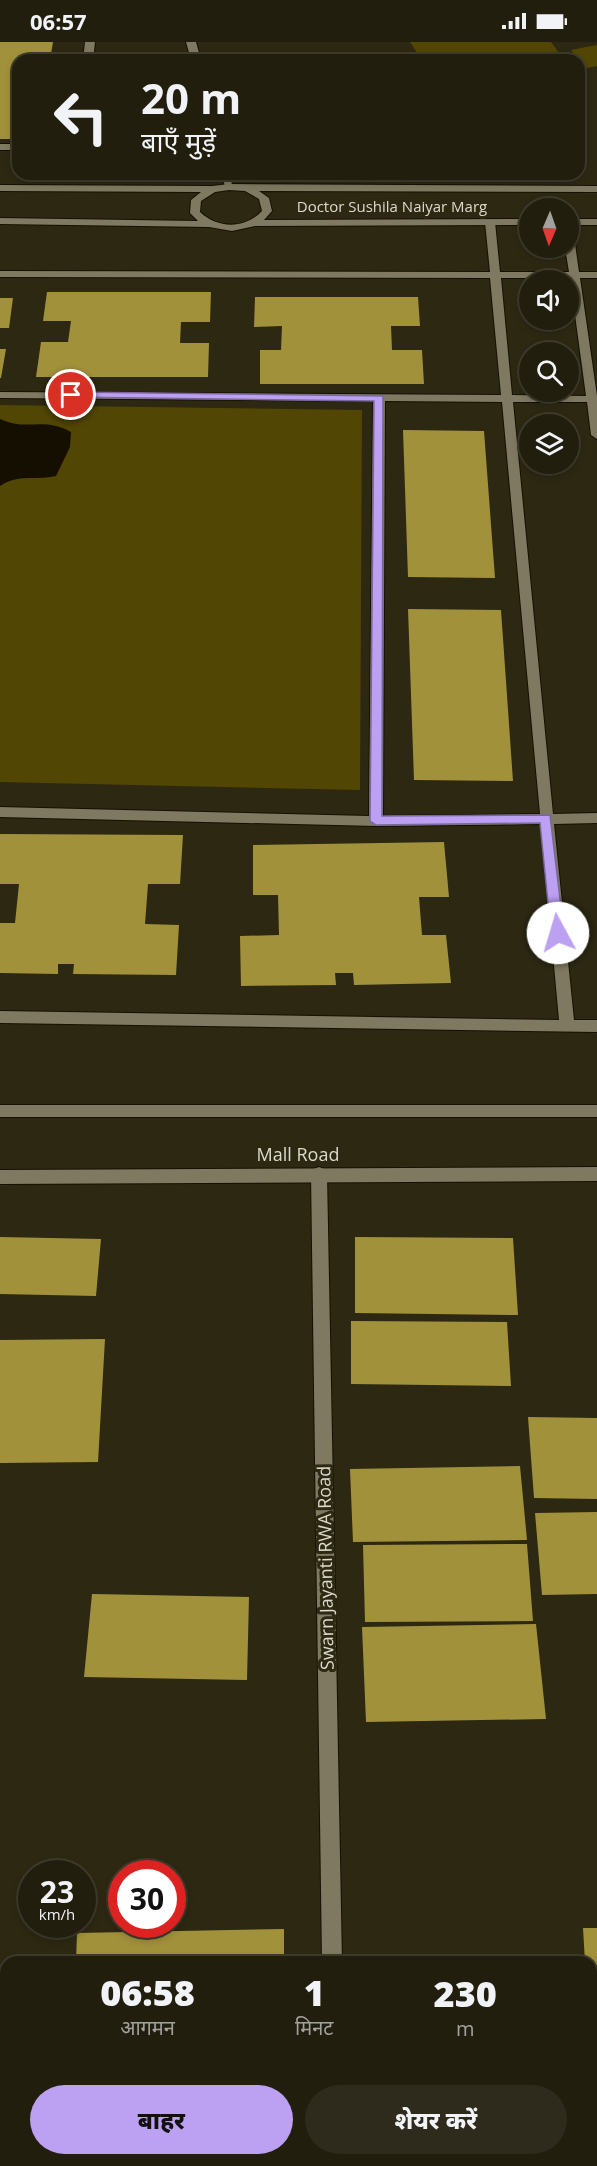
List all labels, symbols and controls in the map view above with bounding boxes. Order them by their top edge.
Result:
text: 06:57 [30,6,87,36]
text: 20 m [141,69,241,126]
icon: left [42,78,120,156]
text: बाएँ मुड़ें [141,123,216,160]
street label: Doctor Sushila Naiyar Marg [297,196,487,216]
north arrow [519,198,579,258]
map controls [519,198,579,474]
button: sound [519,270,579,330]
button: search [519,342,579,402]
pin [45,369,96,420]
icon: arrive [54,378,87,411]
button: layers [519,414,579,474]
position arrow [526,901,590,965]
street label: Mall Road [257,1142,339,1166]
street label: Swarn Jayanti RWA Road [311,1466,339,1670]
speed limit sign: 30 [108,1860,186,1938]
text: 23 [40,1871,74,1912]
text: km/h [39,1904,75,1924]
text: 06:58 [100,1968,195,2017]
text: 1 [304,1968,325,2017]
text: 230 [434,1969,497,2018]
text: आगमन [120,2014,175,2041]
text: मिनट [295,2014,333,2041]
text: m [456,2015,474,2042]
button: बाहर [30,2085,293,2154]
button: शेयर करें [305,2085,567,2154]

